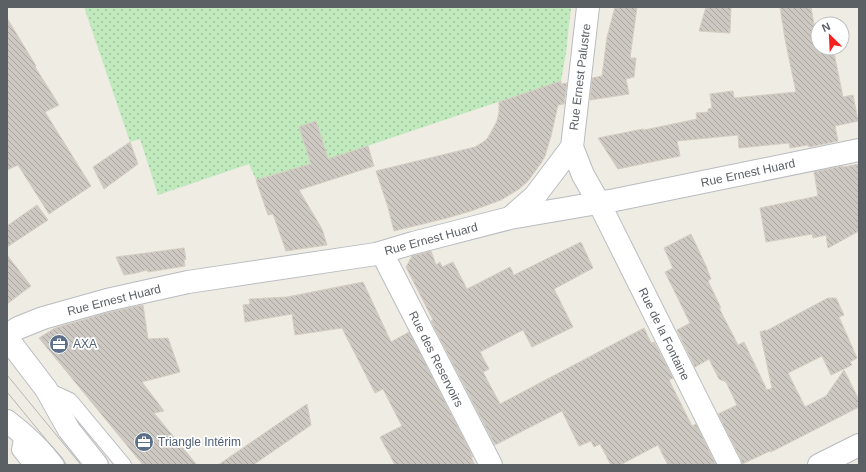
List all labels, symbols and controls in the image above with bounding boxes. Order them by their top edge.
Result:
north arrow [810,16,850,56]
text: N [820,20,832,34]
street label: Rue Ernest Palustre [567,23,594,131]
street label: Rue Ernest Huard [700,156,796,190]
street label: Rue Ernest Huard [383,220,479,258]
street label: Rue Ernest Huard [66,282,162,318]
street label: Rue de la Fontaine [635,285,693,383]
street label: Rue des Reservoirs [406,309,466,409]
office icon: AXA [48,333,70,355]
place label: AXA [73,337,97,351]
office icon: Triangle Intérim [133,431,155,453]
place label: Triangle Intérim [158,435,241,449]

